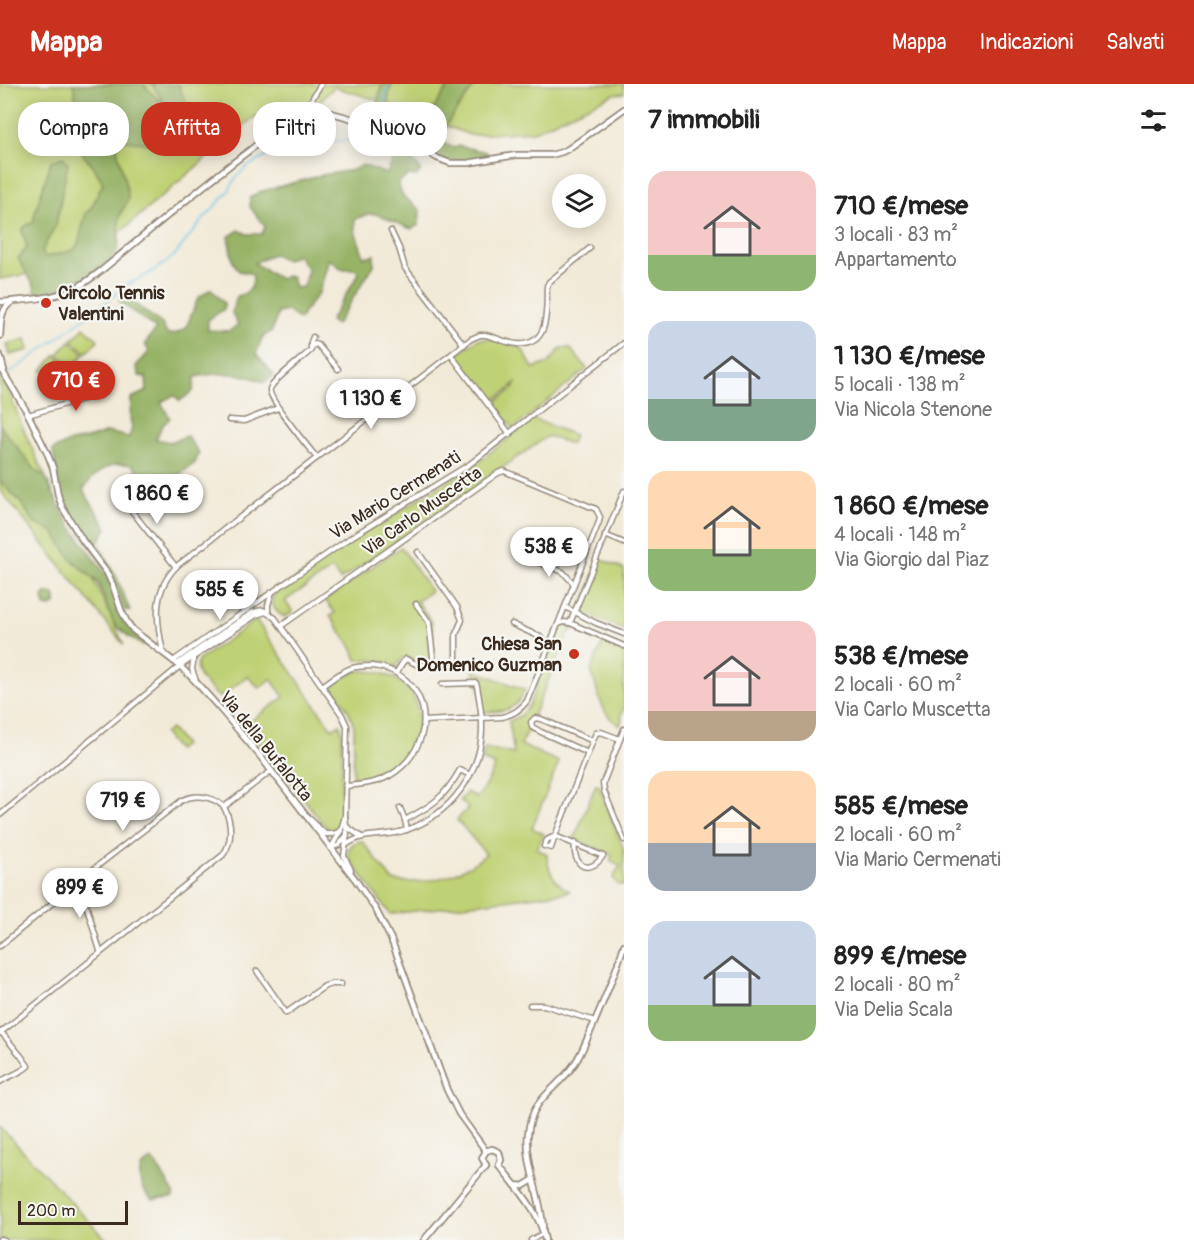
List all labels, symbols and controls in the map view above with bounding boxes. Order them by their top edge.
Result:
text: Mappa [30,25,103,60]
text: Mappa [892,29,947,56]
text: Indicazioni [980,29,1073,56]
text: Salvati [1106,29,1164,56]
chip: Compra [18,102,129,156]
chip: Affitta [141,102,241,156]
chip: Filtri [253,102,336,156]
chip: Nuovo [348,102,447,156]
text: 7 immobili [648,104,760,136]
icon: filters [1137,104,1170,137]
map controls [552,174,606,228]
button: layers [552,174,606,228]
text: 710 €/mese [834,190,968,222]
icon: home [696,195,768,267]
text: 3 locali · 83 m² [834,222,958,247]
text: Appartamento [834,247,957,272]
place label: Circolo Tennis Valentini [58,282,165,326]
marker: Circolo Tennis Valentini [39,296,53,310]
text: 1 130 €/mese [834,340,985,372]
icon: home [696,345,768,417]
pin: 710 € [34,361,118,412]
text: 710 € [51,368,101,393]
text: 5 locali · 138 m² [834,372,966,397]
pin: 1 130 € [316,379,426,430]
text: 1 130 € [340,386,402,411]
text: Via Nicola Stenone [834,397,992,422]
street label: Via Mario Cermenati [325,446,465,545]
street label: Via Carlo Muscetta [358,462,487,561]
pin: 1 860 € [102,474,212,525]
text: 1 860 € [124,481,190,506]
text: 1 860 €/mese [834,490,988,522]
icon: home [696,495,768,567]
text: 4 locali · 148 m² [834,522,967,547]
pin: 538 € [507,527,591,578]
text: 538 € [524,534,574,559]
text: Via Giorgio dal Piaz [834,547,989,572]
pin: 585 € [178,570,262,621]
text: 585 € [195,577,245,602]
place label: Chiesa San Domenico Guzman [417,633,562,677]
text: 538 €/mese [834,640,968,672]
icon: home [696,645,768,717]
marker: Chiesa San Domenico Guzman [567,647,581,661]
text: 2 locali · 60 m² [834,672,962,697]
street label: Via della Bufalotta [214,686,317,806]
text: Via Carlo Muscetta [834,697,991,722]
pin: 719 € [81,781,165,832]
text: 719 € [100,788,146,813]
text: 585 €/mese [834,790,968,822]
icon: home [696,795,768,867]
text: 2 locali · 60 m² [834,822,962,847]
text: Via Mario Cermenati [834,847,1001,872]
pin: 899 € [38,868,122,919]
text: 899 € [56,875,104,900]
text: 899 €/mese [834,940,966,972]
icon: home [696,945,768,1017]
text: 2 locali · 80 m² [834,972,961,997]
text: Via Delia Scala [834,997,953,1022]
scale bar [18,1198,128,1226]
text: 200 m [27,1201,75,1221]

